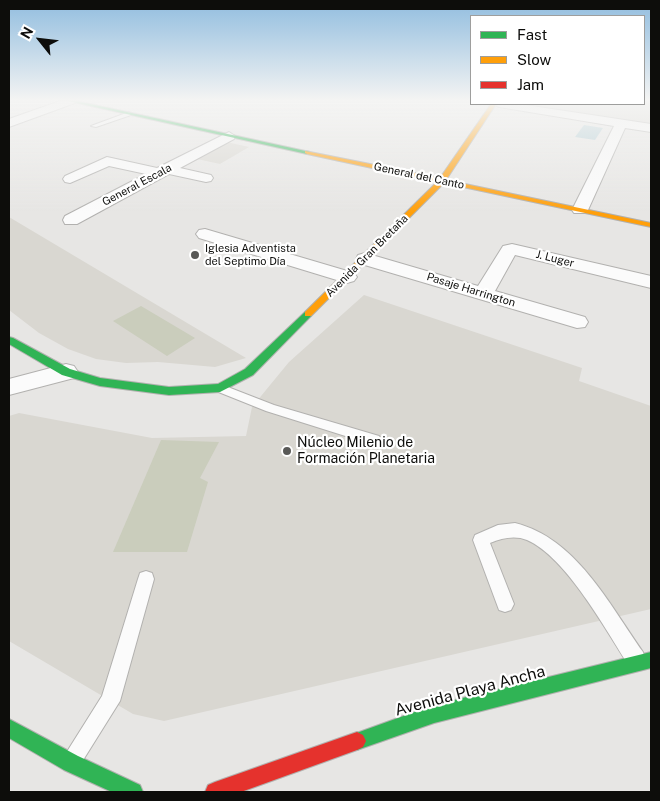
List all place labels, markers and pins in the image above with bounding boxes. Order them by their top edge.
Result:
place label: Iglesia Adventista del Septimo Día [205,242,296,268]
marker: Iglesia Adventista del Septimo Día [189,249,201,261]
place label: Núcleo Milenio de Formación Planetaria [297,435,435,468]
marker: Núcleo Milenio de Formación Planetaria [281,445,293,457]

